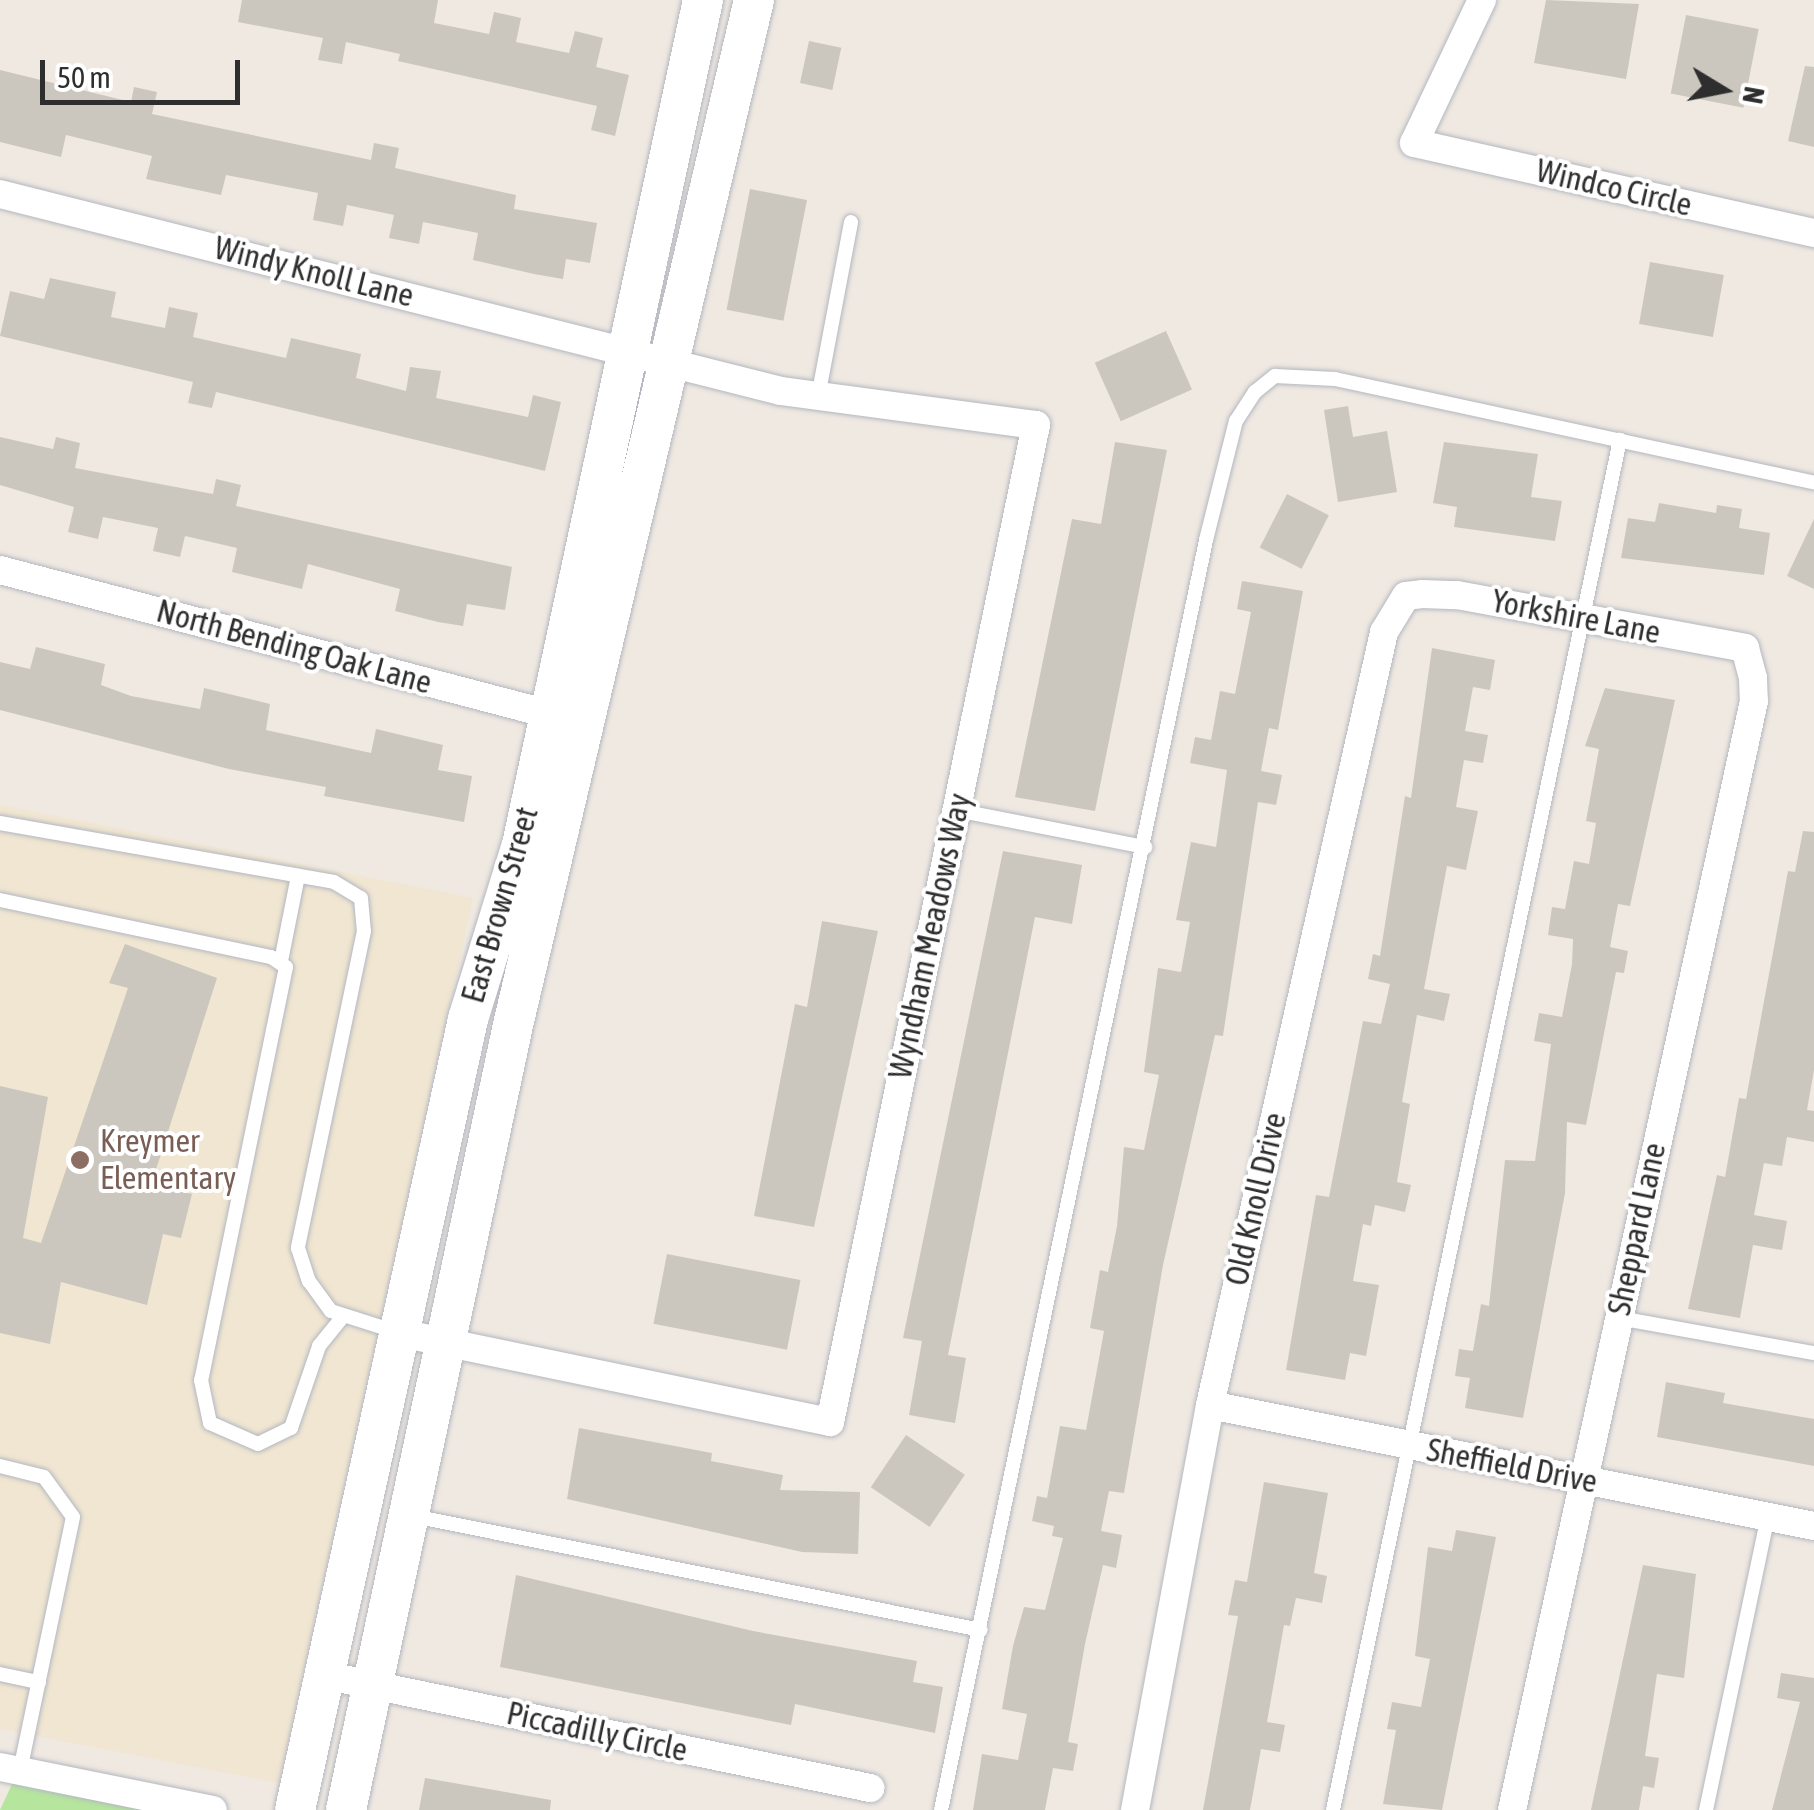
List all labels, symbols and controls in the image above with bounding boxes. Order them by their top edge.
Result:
scale bar [45,40,245,102]
north arrow [1674,40,1774,140]
text: 50 m [57,60,111,94]
text: N [1736,84,1771,106]
street label: Windco Circle [1533,151,1695,225]
street label: Windy Knoll Lane [211,229,417,315]
street label: Yorkshire Lane [1489,582,1663,652]
street label: North Bending Oak Lane [152,592,436,702]
street label: Wyndham Meadows Way [881,790,979,1082]
street label: East Brown Street [454,803,546,1007]
street label: Old Knoll Drive [1217,1109,1295,1289]
place label: Kreymer Elementary [100,1123,236,1198]
street label: Sheppard Lane [1600,1139,1674,1319]
marker: Kreymer Elementary [69,1149,91,1171]
street label: Sheffield Drive [1424,1431,1600,1501]
street label: Piccadilly Circle [503,1694,691,1770]

